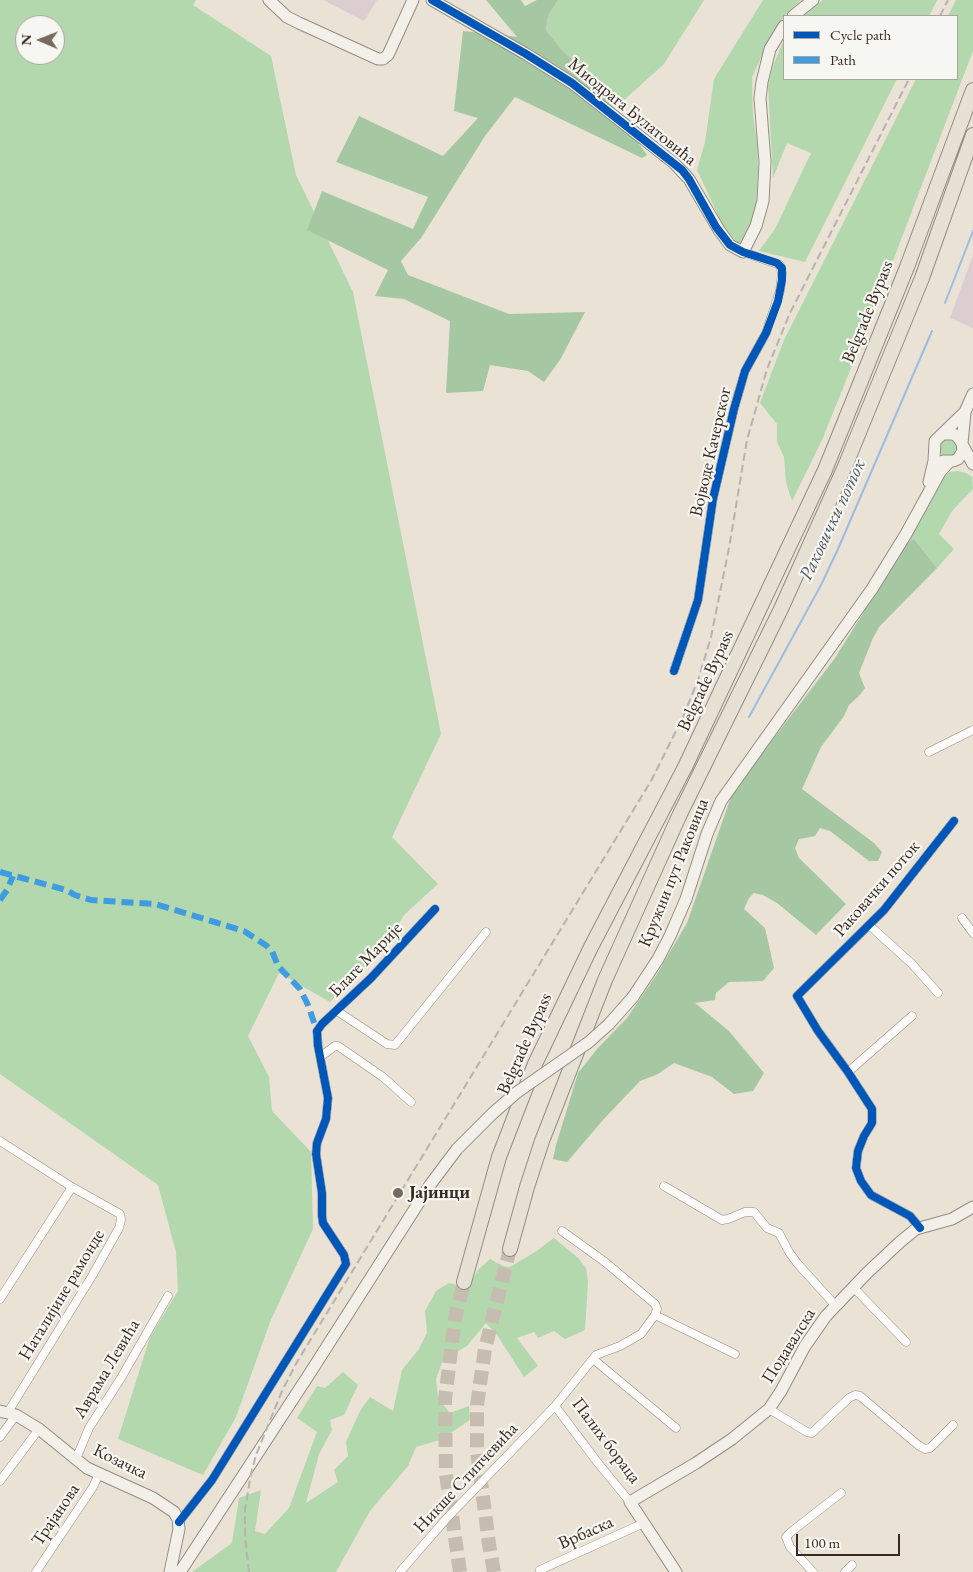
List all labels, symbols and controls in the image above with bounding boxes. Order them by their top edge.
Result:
north arrow [15,15,65,65]
legend [783,15,958,80]
text: Cycle path [830,25,891,44]
text: N [17,34,35,46]
text: Path [830,50,856,69]
street label: Миодрага Булатовића [563,53,701,171]
street label: Belgrade Bypass [838,257,898,367]
street label: Војводе Качерског [686,385,736,519]
water label: Раковички поток [795,456,871,584]
street label: Belgrade Bypass [673,627,739,735]
street label: Кружни пут Раковица [634,795,714,951]
street label: Раковачки поток [829,836,925,942]
street label: Благе Марије [325,918,407,1002]
street label: Belgrade Bypass [493,990,557,1098]
place label: Јајинци [409,1182,470,1204]
marker: Јајинци [391,1186,405,1200]
street label: Наталијине рамонде [14,1226,110,1364]
street label: Подавалска [757,1304,821,1388]
street label: Аврама Левића [69,1316,145,1422]
street label: Палих бораца [567,1394,645,1488]
street label: Никше Стипчевића [409,1418,523,1538]
street label: Козачка [89,1440,151,1484]
street label: Трајанова [27,1480,85,1550]
street label: Врбаска [555,1511,617,1555]
scale bar [798,1524,902,1556]
text: 100 m [804,1533,840,1552]

